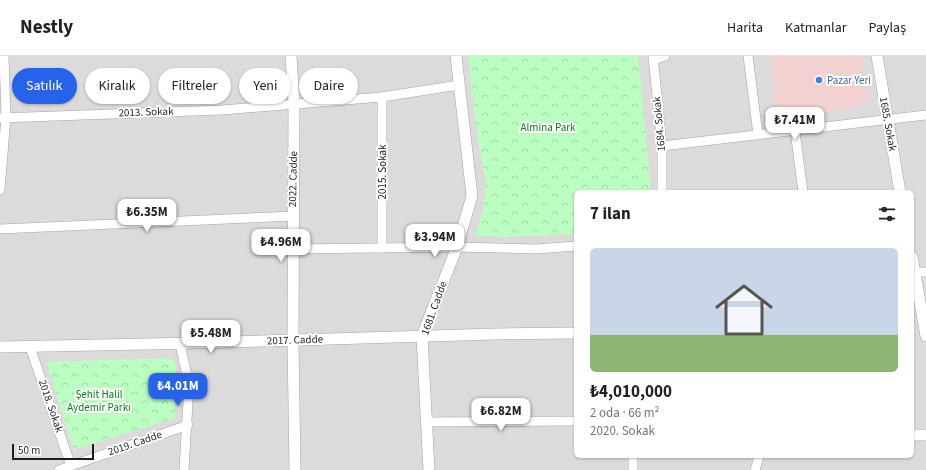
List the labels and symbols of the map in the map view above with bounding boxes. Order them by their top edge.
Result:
place label: Pazar Yeri [827,73,871,88]
marker: Pazar Yeri [814,75,824,85]
street label: 1684. Sokak [649,95,669,152]
street label: 1685. Sokak [876,96,900,153]
street label: 2013. Sokak [118,104,174,120]
pin: ₺7.41M [762,107,828,141]
park label: Almina Park [521,120,576,135]
street label: 2015. Sokak [375,144,390,199]
street label: 2022. Cadde [285,150,301,207]
pin: ₺6.35M [114,199,180,233]
pin: ₺3.94M [402,224,468,258]
pin: ₺4.96M [248,229,314,263]
street label: 1681. Cadde [417,278,451,337]
pin: ₺5.48M [178,320,244,354]
street label: 2017. Cadde [267,332,324,348]
pin: ₺4.01M [145,373,211,407]
street label: 2018. Sokak [35,378,67,435]
park label: Şehit Halil Aydemir Parkı [67,387,131,415]
pin: ₺6.82M [468,398,534,432]
street label: 2019. Cadde [106,427,165,459]
scale bar [12,442,94,461]

